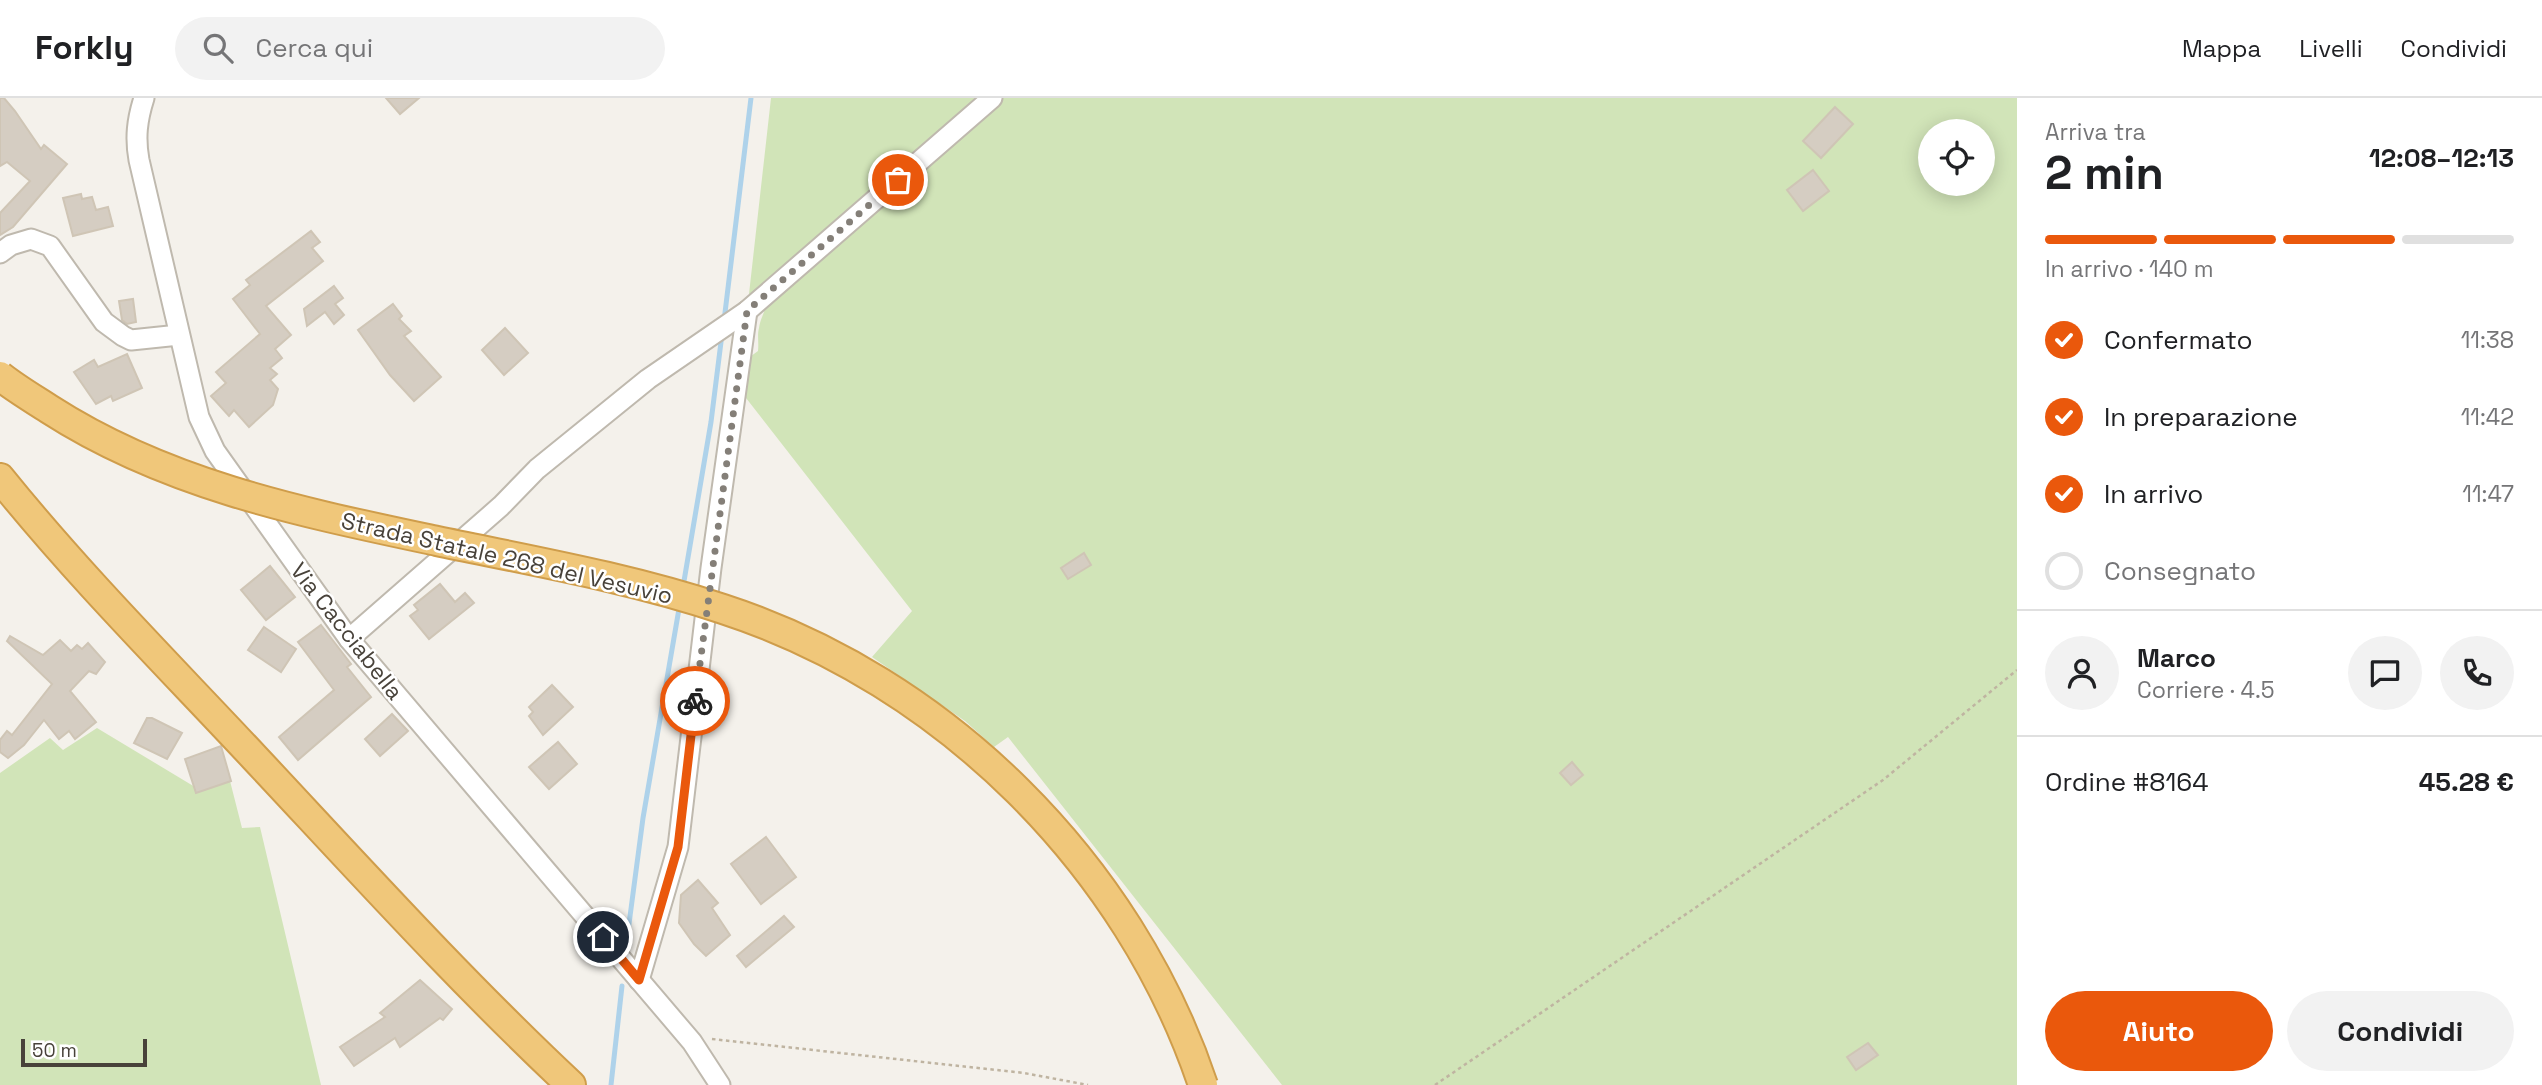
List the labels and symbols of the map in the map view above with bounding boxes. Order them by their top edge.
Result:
pin [868,150,928,210]
street label: Strada Statale 268 del Vesuvio [338,505,676,611]
street label: Via Cacciabella [284,556,410,706]
courier [660,666,730,736]
pin [573,907,633,967]
scale bar [21,1036,147,1068]

